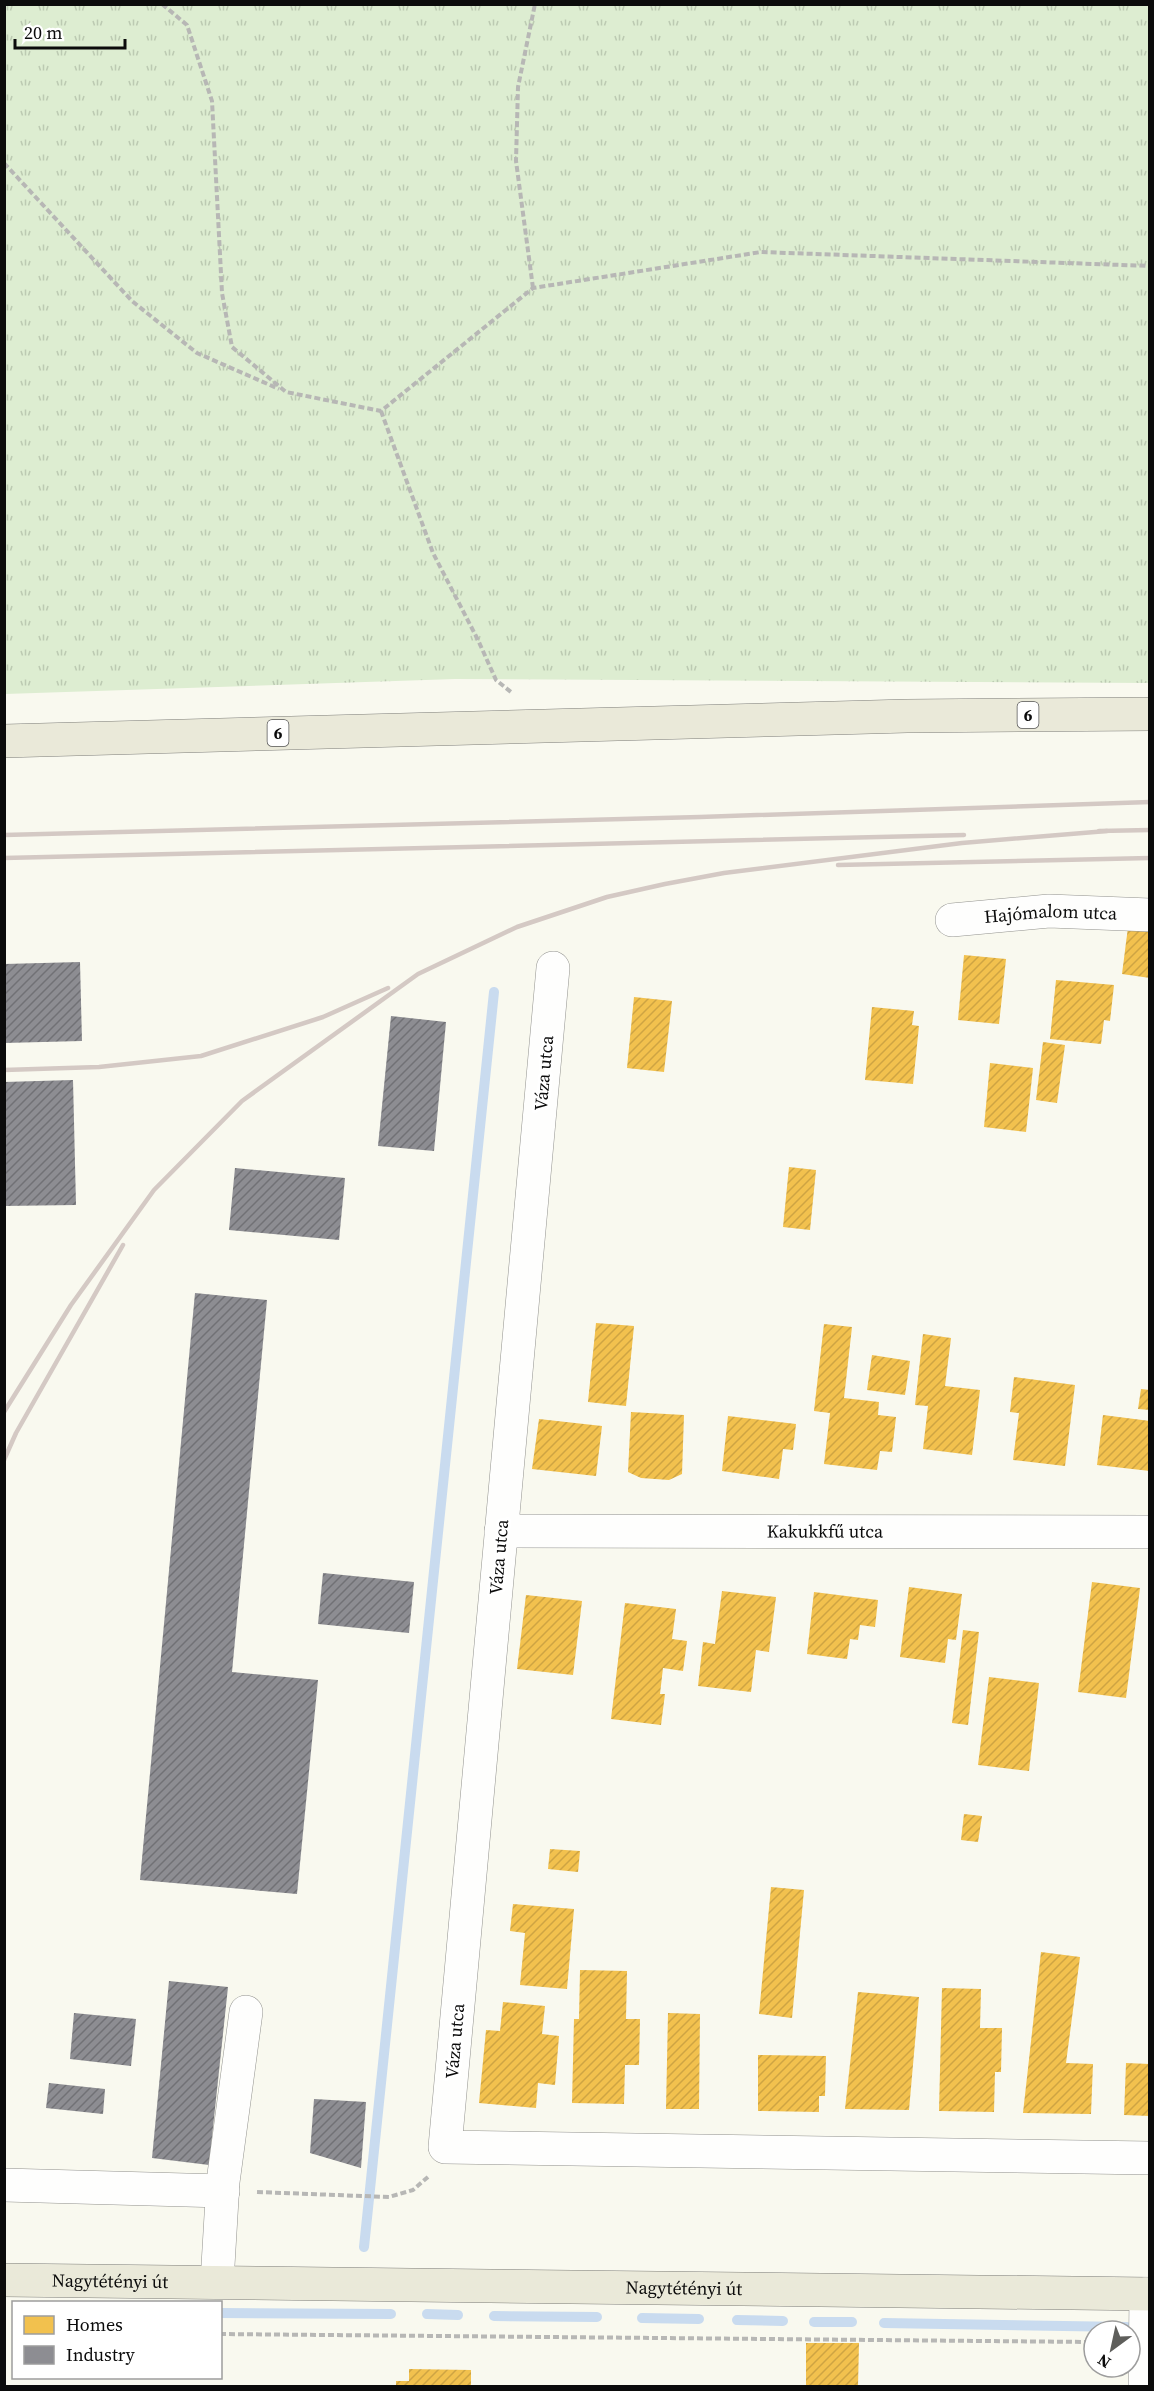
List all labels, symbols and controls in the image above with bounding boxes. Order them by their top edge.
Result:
scale bar [15,12,124,50]
text: 20 m [24,20,62,45]
road number: 6 [1018,702,1038,728]
road number: 6 [268,720,288,746]
street label: Hajómalom utca [983,898,1119,929]
street label: Váza utca [528,1033,559,1112]
street label: Váza utca [483,1517,514,1596]
street label: Kakukkfű utca [767,1518,884,1544]
street label: Váza utca [439,2001,470,2080]
street label: Nagytétényi út [52,2268,169,2294]
street label: Nagytétényi út [626,2275,743,2301]
legend [12,2301,222,2379]
text: Homes [66,2312,123,2337]
north arrow [1082,2319,1142,2379]
text: Industry [66,2342,136,2367]
text: N [1093,2349,1115,2374]

